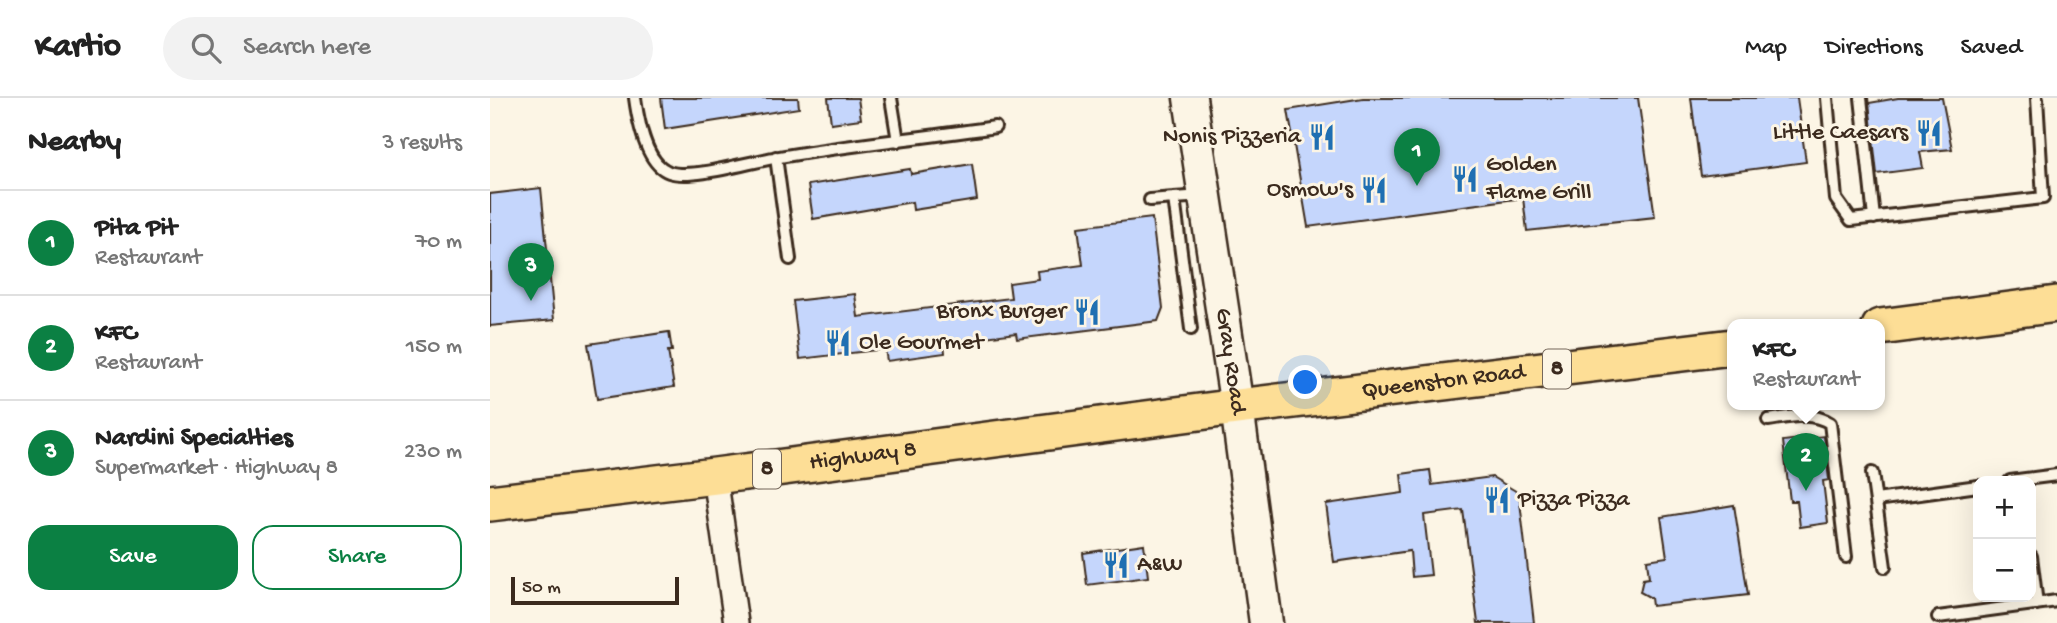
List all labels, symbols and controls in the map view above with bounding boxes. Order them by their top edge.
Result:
search box [163,17,653,80]
text: Kartio [35,29,121,67]
icon: search [187,29,225,67]
text: Search here [243,33,371,64]
text: Map [1745,34,1787,63]
text: Directions [1825,34,1923,63]
text: Saved [1961,34,2022,63]
restaurant icon: Little Caesars [1914,118,1944,148]
place label: Little Caesars [1773,119,1909,148]
restaurant icon: Nonis Pizzeria [1307,122,1337,152]
place label: Nonis Pizzeria [1163,123,1302,152]
text: Nearby [28,126,121,161]
pin: 1 [1394,128,1440,186]
text: 3 results [382,130,462,157]
place label: Golden Flame Grill [1485,151,1591,208]
restaurant icon: Golden Flame Grill [1450,164,1480,194]
restaurant icon: Osmow's [1359,175,1389,205]
place label: Osmow's [1267,176,1354,205]
text: Pita Pit [95,214,177,245]
text: 1 [46,229,56,256]
text: 70 m [415,229,462,256]
pin: 3 [508,243,554,301]
text: Restaurant [95,245,202,272]
restaurant icon: Bronx Burger [1072,297,1102,327]
place label: Bronx Burger [936,298,1068,327]
street label: Gray Road [1208,306,1253,418]
text: KFC [95,319,137,350]
popup [1727,319,1885,410]
restaurant icon: Ole Gourmet [823,328,853,358]
place label: Ole Gourmet [859,329,986,358]
text: 2 [45,334,57,361]
text: 150 m [406,334,462,361]
text: KFC [1753,336,1794,367]
text: Restaurant [95,350,202,377]
road number: 8 [1543,350,1571,388]
street label: Queenston Road [1360,357,1529,406]
your location [1288,365,1322,399]
text: Restaurant [1753,367,1859,394]
text: Nardini Specialties [95,424,293,455]
pin: 2 [1783,433,1829,491]
street label: Highway 8 [808,435,919,478]
text: 3 [45,439,57,466]
text: 230 m [404,439,462,466]
road number: 8 [753,450,781,488]
text: Supermarket · Highway 8 [95,455,338,482]
map controls [1973,476,2036,602]
button: + [1973,476,2036,539]
restaurant icon: Pizza Pizza [1482,485,1512,515]
place label: Pizza Pizza [1517,486,1630,515]
button: Save [28,525,238,590]
button: Share [252,525,462,590]
button: − [1973,539,2036,602]
restaurant icon: A&W [1101,550,1131,580]
place label: A&W [1137,551,1183,580]
scale bar [511,574,679,606]
text: 50 m [522,577,561,600]

